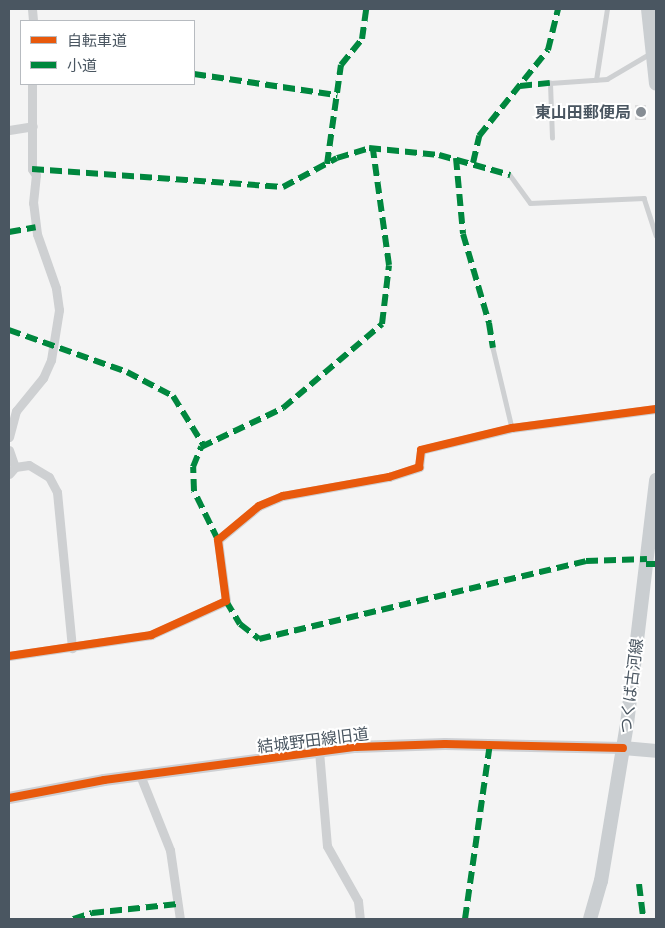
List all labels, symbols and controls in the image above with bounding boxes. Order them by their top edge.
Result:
legend [20,20,195,85]
text: 自転車道 [67,31,127,49]
text: 小道 [67,56,97,74]
place label: 東山田郵便局 [535,102,631,122]
marker: 東山田郵便局 [635,106,647,118]
street label: つくば古河線 [616,637,646,735]
street label: 結城野田線旧道 [256,724,370,756]

